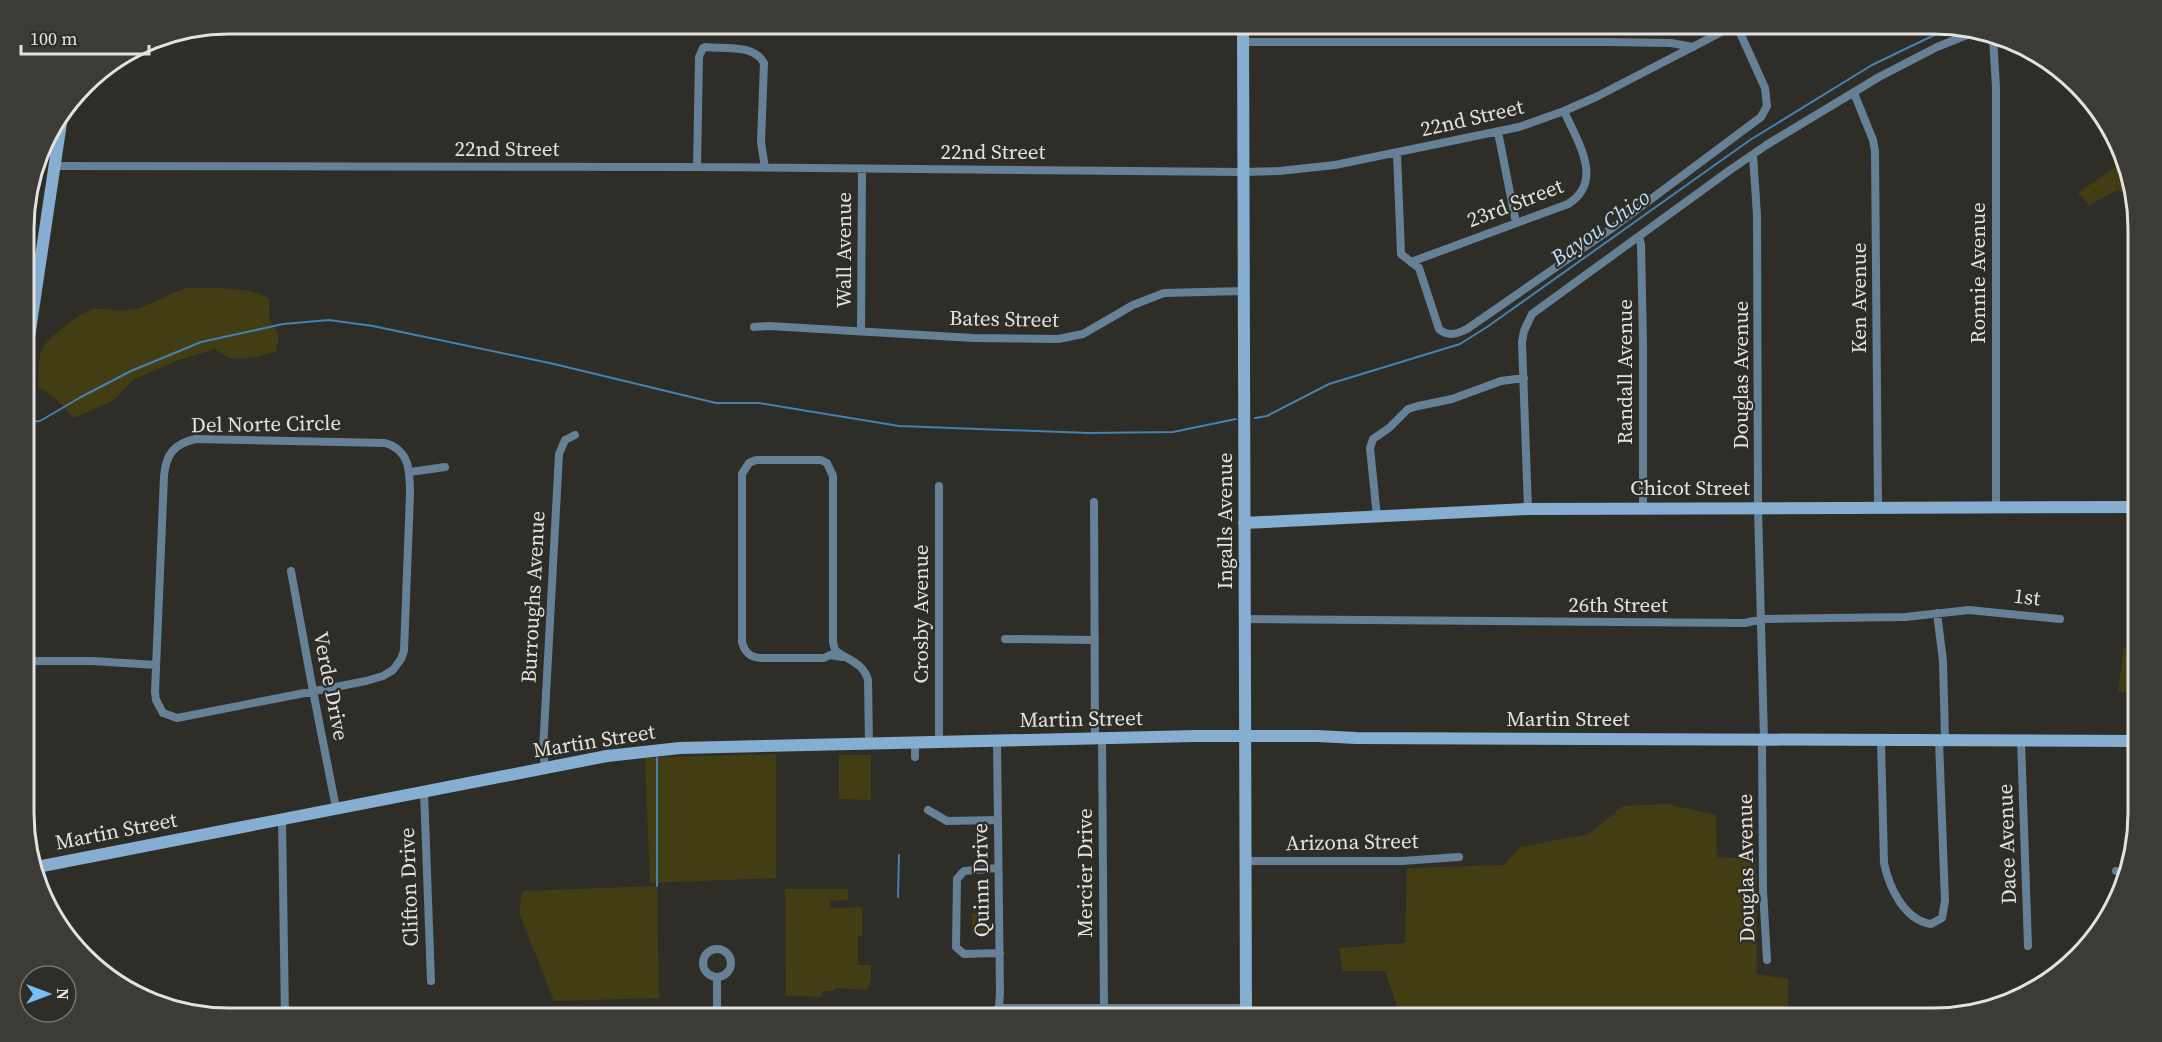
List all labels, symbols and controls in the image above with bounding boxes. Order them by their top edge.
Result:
scale bar [21,18,148,56]
text: 100 m [30,26,77,51]
street label: 22nd Street [1418,92,1526,143]
street label: 22nd Street [455,134,560,163]
street label: 22nd Street [941,137,1046,166]
street label: 23rd Street [1463,171,1567,234]
water label: Bayou Chico [1544,182,1656,273]
street label: Wall Avenue [829,192,858,308]
street label: Ronnie Avenue [1963,202,1992,344]
street label: Ken Avenue [1844,243,1873,353]
street label: Randall Avenue [1610,299,1639,445]
street label: Douglas Avenue [1726,301,1755,449]
street label: Bates Street [949,303,1059,334]
street label: Del Norte Circle [191,408,341,439]
street label: Ingalls Avenue [1210,452,1239,590]
street label: Chicot Street [1630,473,1750,502]
street label: Burroughs Avenue [514,510,551,684]
street label: Crosby Avenue [906,545,935,683]
street label: 1st [2012,581,2042,612]
street label: 26th Street [1568,590,1668,619]
street label: Verde Drive [307,629,356,743]
street label: Martin Street [1019,703,1143,734]
street label: Martin Street [1506,704,1630,733]
street label: Martin Street [531,717,657,764]
street label: Dace Avenue [1990,783,2023,905]
street label: Douglas Avenue [1730,793,1761,943]
street label: Martin Street [53,804,179,857]
street label: Mercier Drive [1070,808,1099,938]
street label: Quinn Drive [965,823,996,937]
street label: Arizona Street [1285,826,1419,857]
street label: Clifton Drive [392,827,425,947]
north arrow [18,964,78,1024]
text: N [52,988,74,1000]

